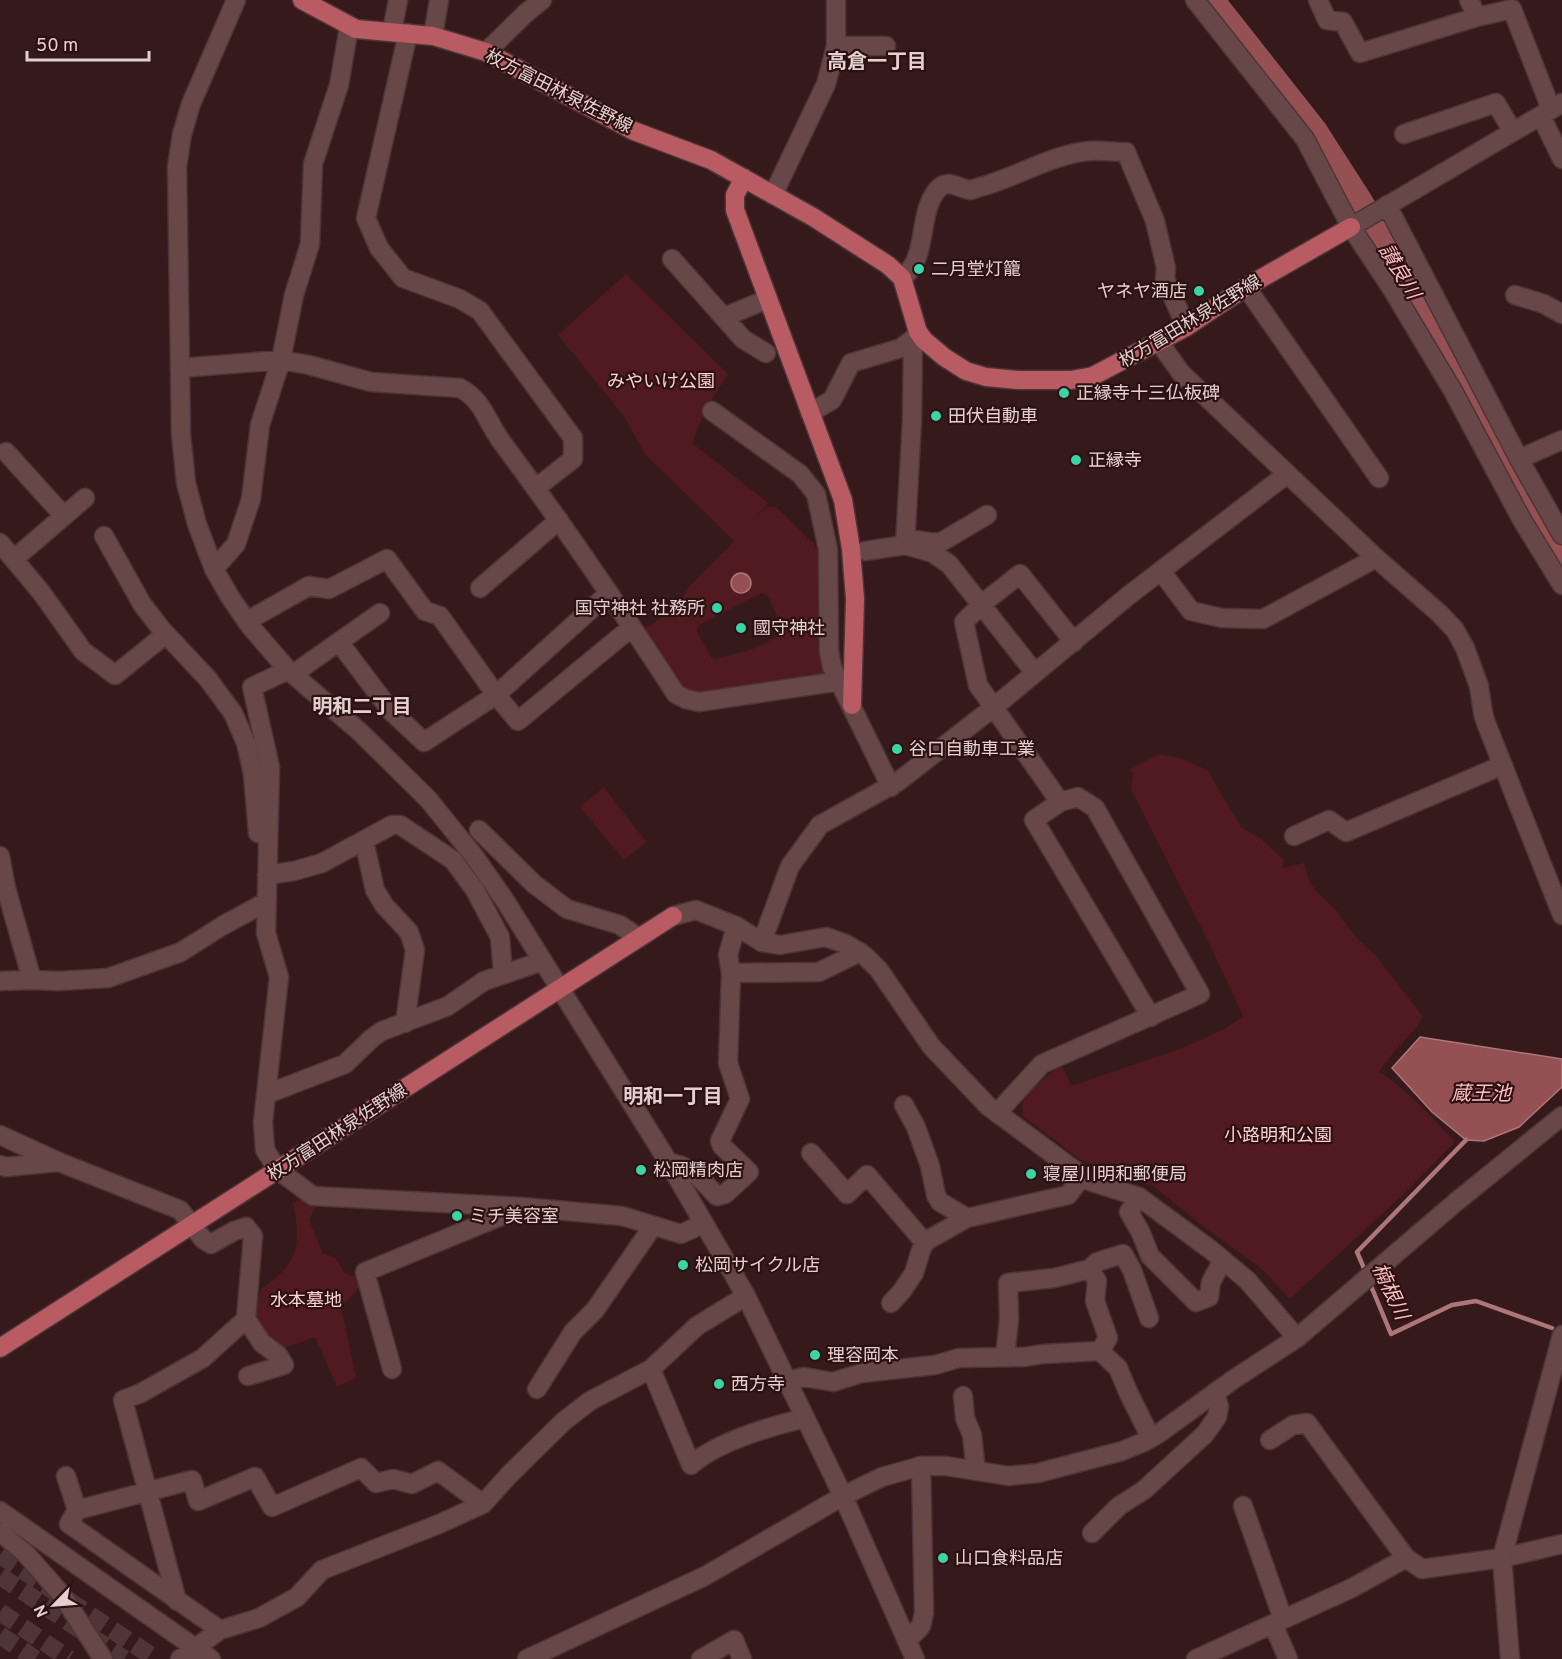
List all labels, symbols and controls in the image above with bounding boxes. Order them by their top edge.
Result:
scale bar [27,24,148,62]
text: 50 m [36,35,78,58]
street label: 枚方富田林泉佐野線 [481,45,636,139]
district label: 高倉一丁目 [827,50,927,76]
water label: 讃良川 [1372,240,1426,306]
place label: 二月堂灯籠 [931,259,1021,282]
marker: 二月堂灯籠 [912,262,926,276]
street label: 枚方富田林泉佐野線 [1115,271,1266,374]
place label: ヤネヤ酒店 [1097,281,1187,304]
marker: ヤネヤ酒店 [1192,284,1206,298]
park label: みやいけ公園 [607,371,715,394]
place label: 正縁寺十三仏板碑 [1076,383,1220,406]
marker: 正縁寺十三仏板碑 [1057,386,1071,400]
place label: 田伏自動車 [948,406,1038,429]
marker: 田伏自動車 [929,409,943,423]
place label: 正縁寺 [1088,450,1142,473]
marker: 正縁寺 [1069,453,1083,467]
place label: 国守神社 社務所 [575,598,705,621]
marker: 国守神社 社務所 [710,601,724,615]
place label: 國守神社 [753,618,825,641]
marker: 國守神社 [734,621,748,635]
district label: 明和二丁目 [312,695,412,721]
place label: 谷口自動車工業 [909,739,1035,762]
marker: 谷口自動車工業 [890,742,904,756]
street label: 枚方富田林泉佐野線 [264,1079,412,1187]
water label: 蔵王池 [1451,1082,1513,1108]
district label: 明和一丁目 [623,1085,723,1111]
park label: 小路明和公園 [1224,1125,1332,1148]
place label: 松岡精肉店 [653,1160,743,1183]
marker: 松岡精肉店 [634,1163,648,1177]
place label: 寝屋川明和郵便局 [1043,1164,1187,1187]
marker: 寝屋川明和郵便局 [1024,1167,1038,1181]
place label: ミチ美容室 [469,1206,559,1229]
marker: ミチ美容室 [450,1209,464,1223]
place label: 松岡サイクル店 [695,1255,820,1278]
marker: 松岡サイクル店 [676,1258,690,1272]
water label: 楠根川 [1365,1259,1414,1326]
park label: 水本墓地 [270,1290,342,1313]
place label: 理容岡本 [827,1345,899,1368]
marker: 理容岡本 [808,1348,822,1362]
place label: 西方寺 [731,1374,785,1397]
marker: 西方寺 [712,1377,726,1391]
place label: 山口食料品店 [955,1548,1063,1571]
marker: 山口食料品店 [936,1551,950,1565]
north arrow [24,1575,84,1635]
text: N [31,1601,54,1620]

